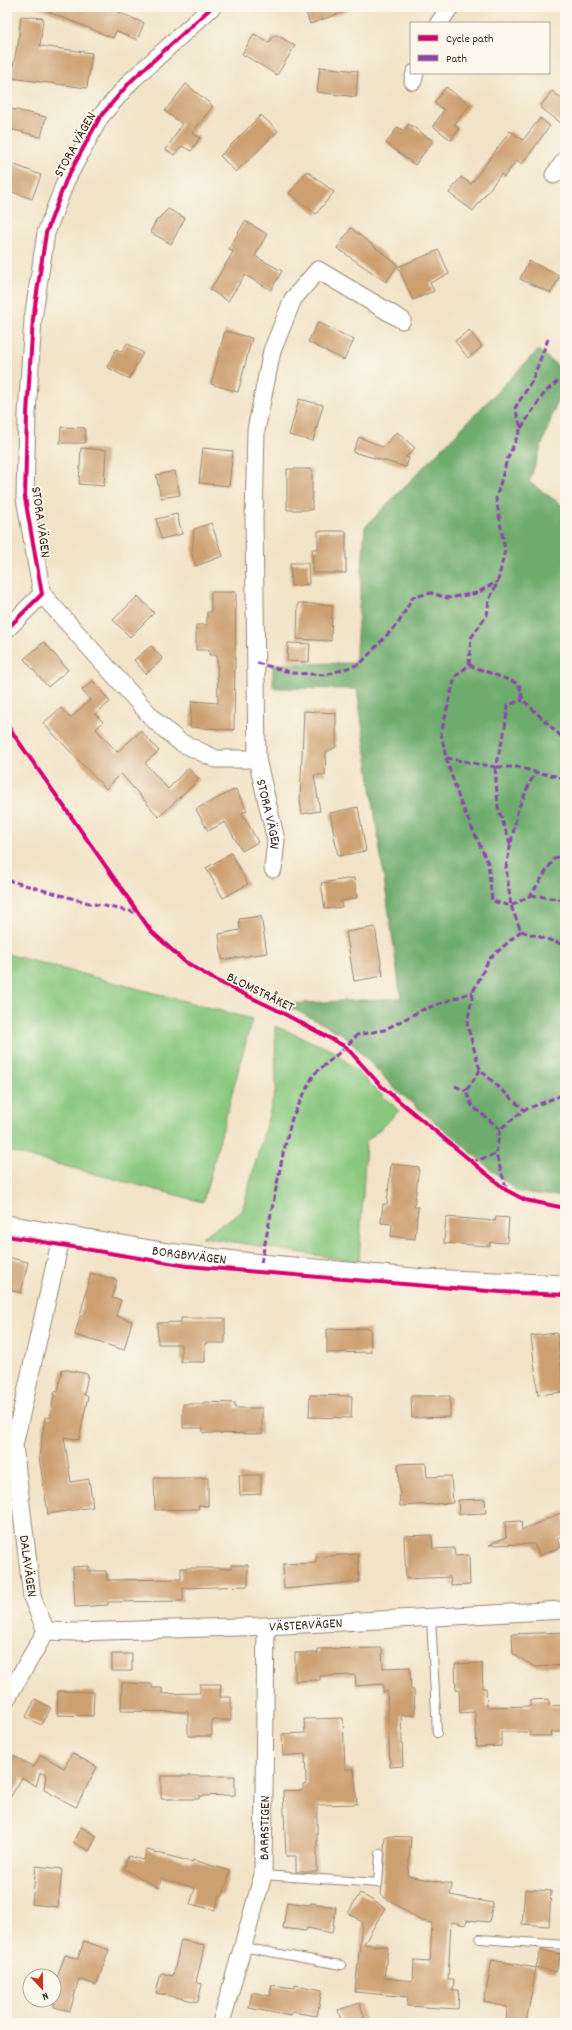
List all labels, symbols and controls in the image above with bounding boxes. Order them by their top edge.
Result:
legend [410,22,550,74]
text: Cycle path [446,31,494,48]
text: Path [446,51,467,68]
street label: STORA VÄGEN [50,109,102,181]
street label: STORA VÄGEN [25,485,55,559]
street label: STORA VÄGEN [250,777,284,850]
street label: BLOMSTRÅKET [223,968,298,1018]
street label: BORGBYVÄGEN [150,1241,228,1271]
street label: DALAVÄGEN [13,1534,41,1599]
street label: VÄSTERVÄGEN [269,1614,343,1638]
street label: BARRSTIGEN [255,1795,276,1860]
north arrow [22,1968,62,2008]
text: N [39,1987,51,2004]

